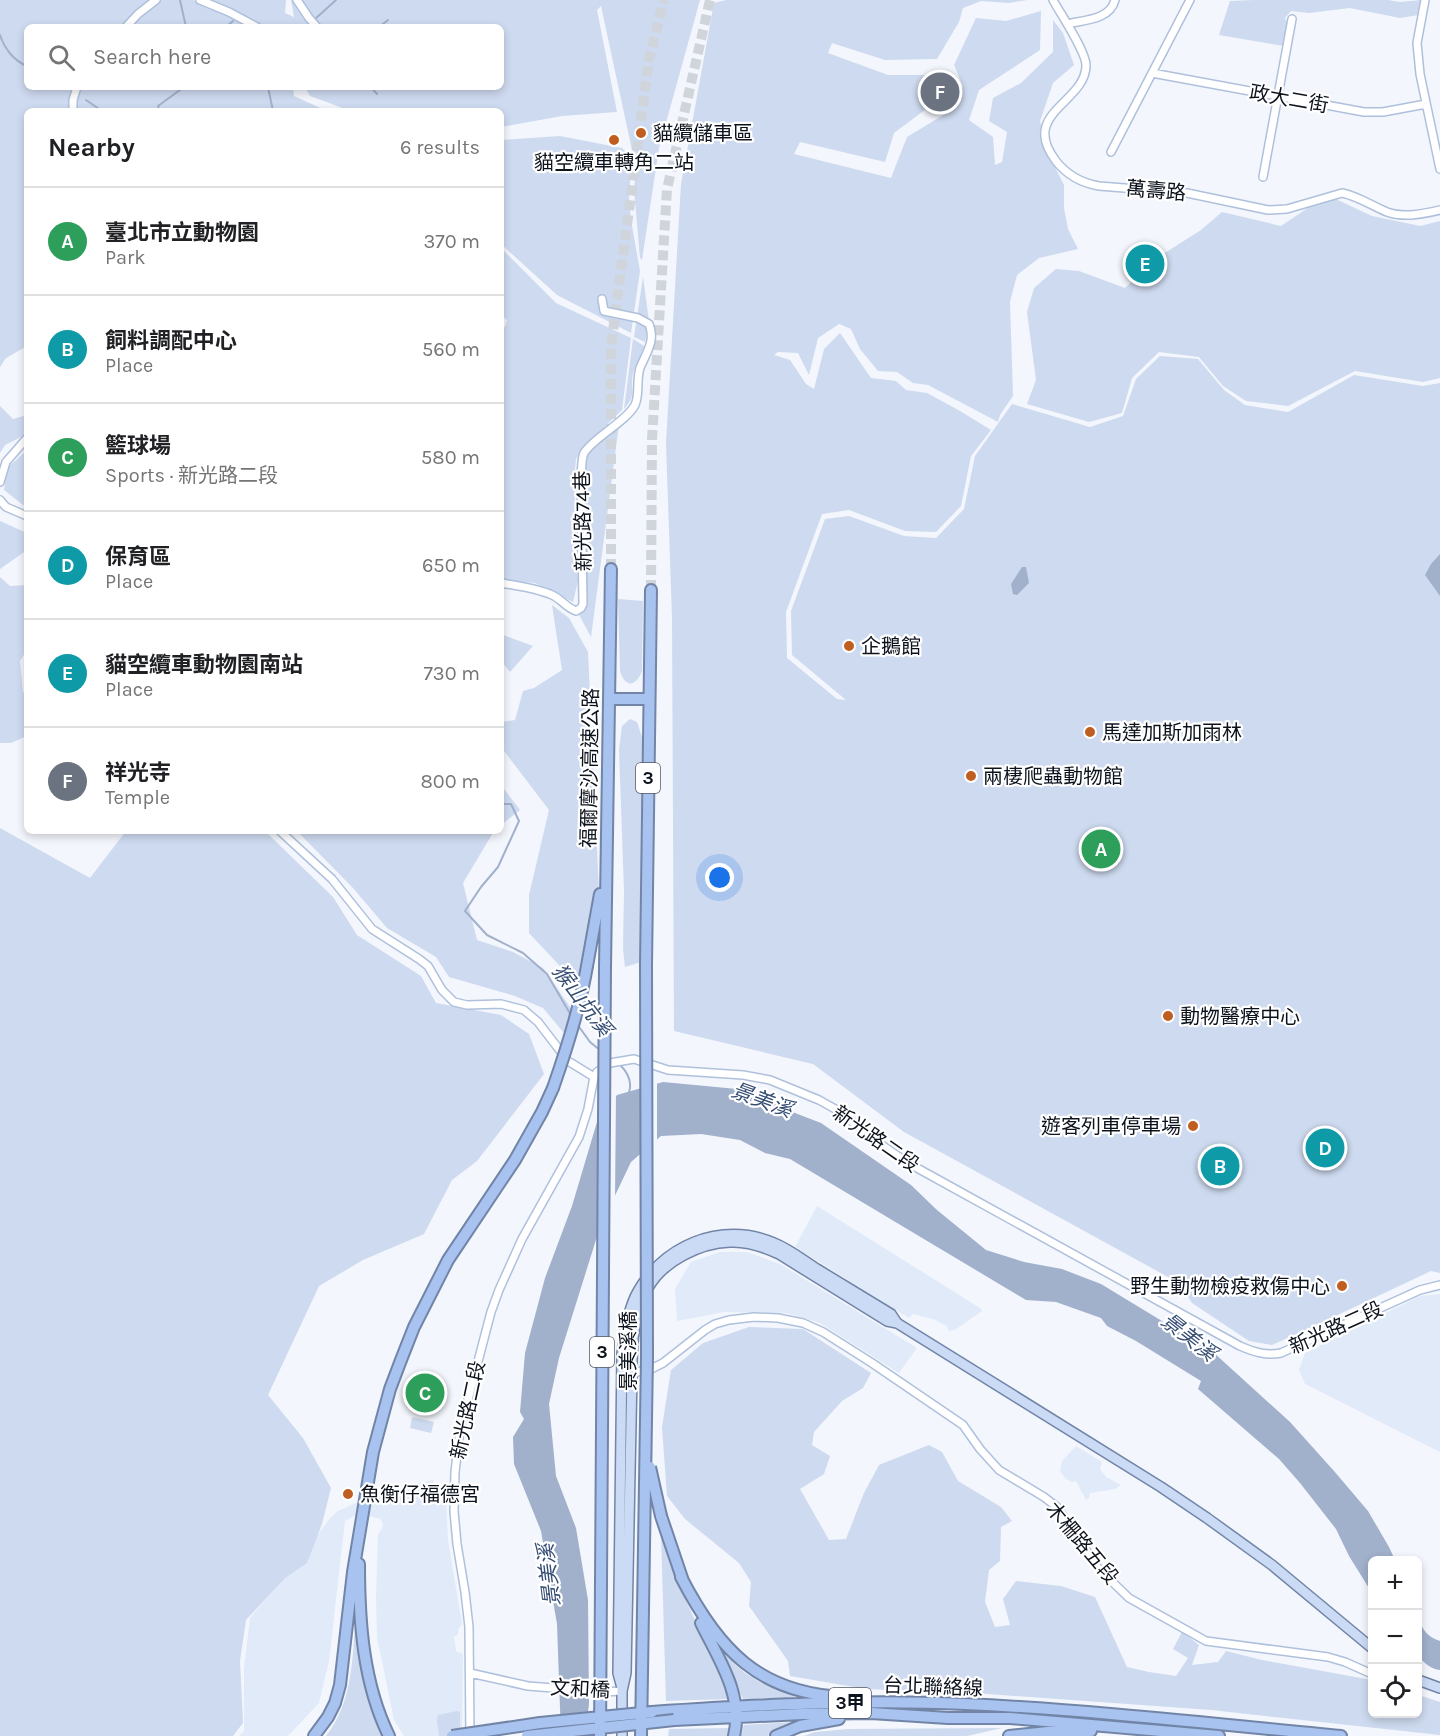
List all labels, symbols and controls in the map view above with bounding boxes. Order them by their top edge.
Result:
search box [24,24,504,90]
icon: search [45,41,78,74]
text: Search here [93,44,211,70]
pin: F [920,70,960,115]
street label: 政大二街 [1248,81,1330,117]
place label: 貓纜儲車區 [653,122,753,145]
marker: 貓纜儲車區 [634,126,648,140]
text: Nearby [48,132,135,163]
marker: 貓空纜車轉角二站 [607,133,621,147]
text: 6 results [400,136,480,159]
place label: 貓空纜車轉角二站 [534,151,694,174]
street label: 萬壽路 [1125,177,1187,205]
text: 臺北市立動物園 [105,220,259,246]
text: A [61,230,74,253]
text: 370 m [423,230,480,253]
pin: E [1126,242,1164,286]
text: Park [105,246,146,269]
text: 飼料調配中心 [105,328,237,354]
text: B [61,338,74,361]
text: 560 m [422,338,480,361]
text: Place [105,354,153,377]
text: 籃球場 [105,433,171,459]
text: C [61,446,74,469]
text: 580 m [421,446,480,469]
text: Sports · 新光路二段 [105,464,278,487]
street label: 新光路74巷 [571,471,595,571]
text: 保育區 [105,544,171,570]
text: D [61,554,74,577]
text: 650 m [422,554,480,577]
text: Place [105,570,153,593]
place label: 企鵝館 [861,635,921,658]
marker: 企鵝館 [842,639,856,653]
text: 貓空纜車動物園南站 [105,652,303,678]
text: E [62,662,73,685]
text: 730 m [423,662,480,685]
text: Place [105,678,153,701]
street label: 福爾摩沙高速公路 [577,688,603,848]
place label: 馬達加斯加雨林 [1102,721,1242,744]
marker: 馬達加斯加雨林 [1083,725,1097,739]
text: 祥光寺 [105,760,171,786]
road number: 3 [636,763,660,793]
place label: 兩棲爬蟲動物館 [983,765,1123,788]
marker: 兩棲爬蟲動物館 [964,769,978,783]
text: F [62,770,73,793]
text: 800 m [421,770,480,793]
text: Temple [105,786,170,809]
pin: A [1082,826,1120,872]
your location [705,863,734,892]
water label: 猴山坑溪 [547,959,619,1043]
place label: 動物醫療中心 [1180,1005,1300,1028]
marker: 動物醫療中心 [1161,1009,1175,1023]
water label: 景美溪 [728,1078,799,1123]
street label: 新光路二段 [828,1101,924,1177]
place label: 遊客列車停車場 [1041,1115,1181,1138]
marker: 遊客列車停車場 [1186,1119,1200,1133]
pin: D [1306,1126,1344,1170]
pin: B [1200,1144,1240,1188]
place label: 野生動物檢疫救傷中心 [1130,1275,1330,1298]
marker: 野生動物檢疫救傷中心 [1335,1279,1349,1293]
street label: 新光路二段 [1286,1297,1386,1359]
water label: 景美溪 [1157,1308,1224,1368]
street label: 景美溪橋 [617,1311,640,1391]
road number: 3 [590,1337,614,1367]
street label: 新光路二段 [446,1359,490,1461]
pin: C [406,1370,444,1416]
place label: 魚衡仔福德宮 [360,1483,480,1506]
marker: 魚衡仔福德宮 [341,1487,355,1501]
street label: 木柵路五段 [1041,1497,1123,1589]
water label: 景美溪 [533,1539,565,1608]
map controls [1368,1556,1422,1718]
button: + [1368,1556,1422,1610]
button: − [1368,1610,1422,1664]
button: locate [1368,1664,1422,1718]
street label: 台北聯絡線 [883,1674,983,1700]
street label: 文和橋 [549,1676,611,1702]
road number: 3甲 [829,1688,871,1718]

